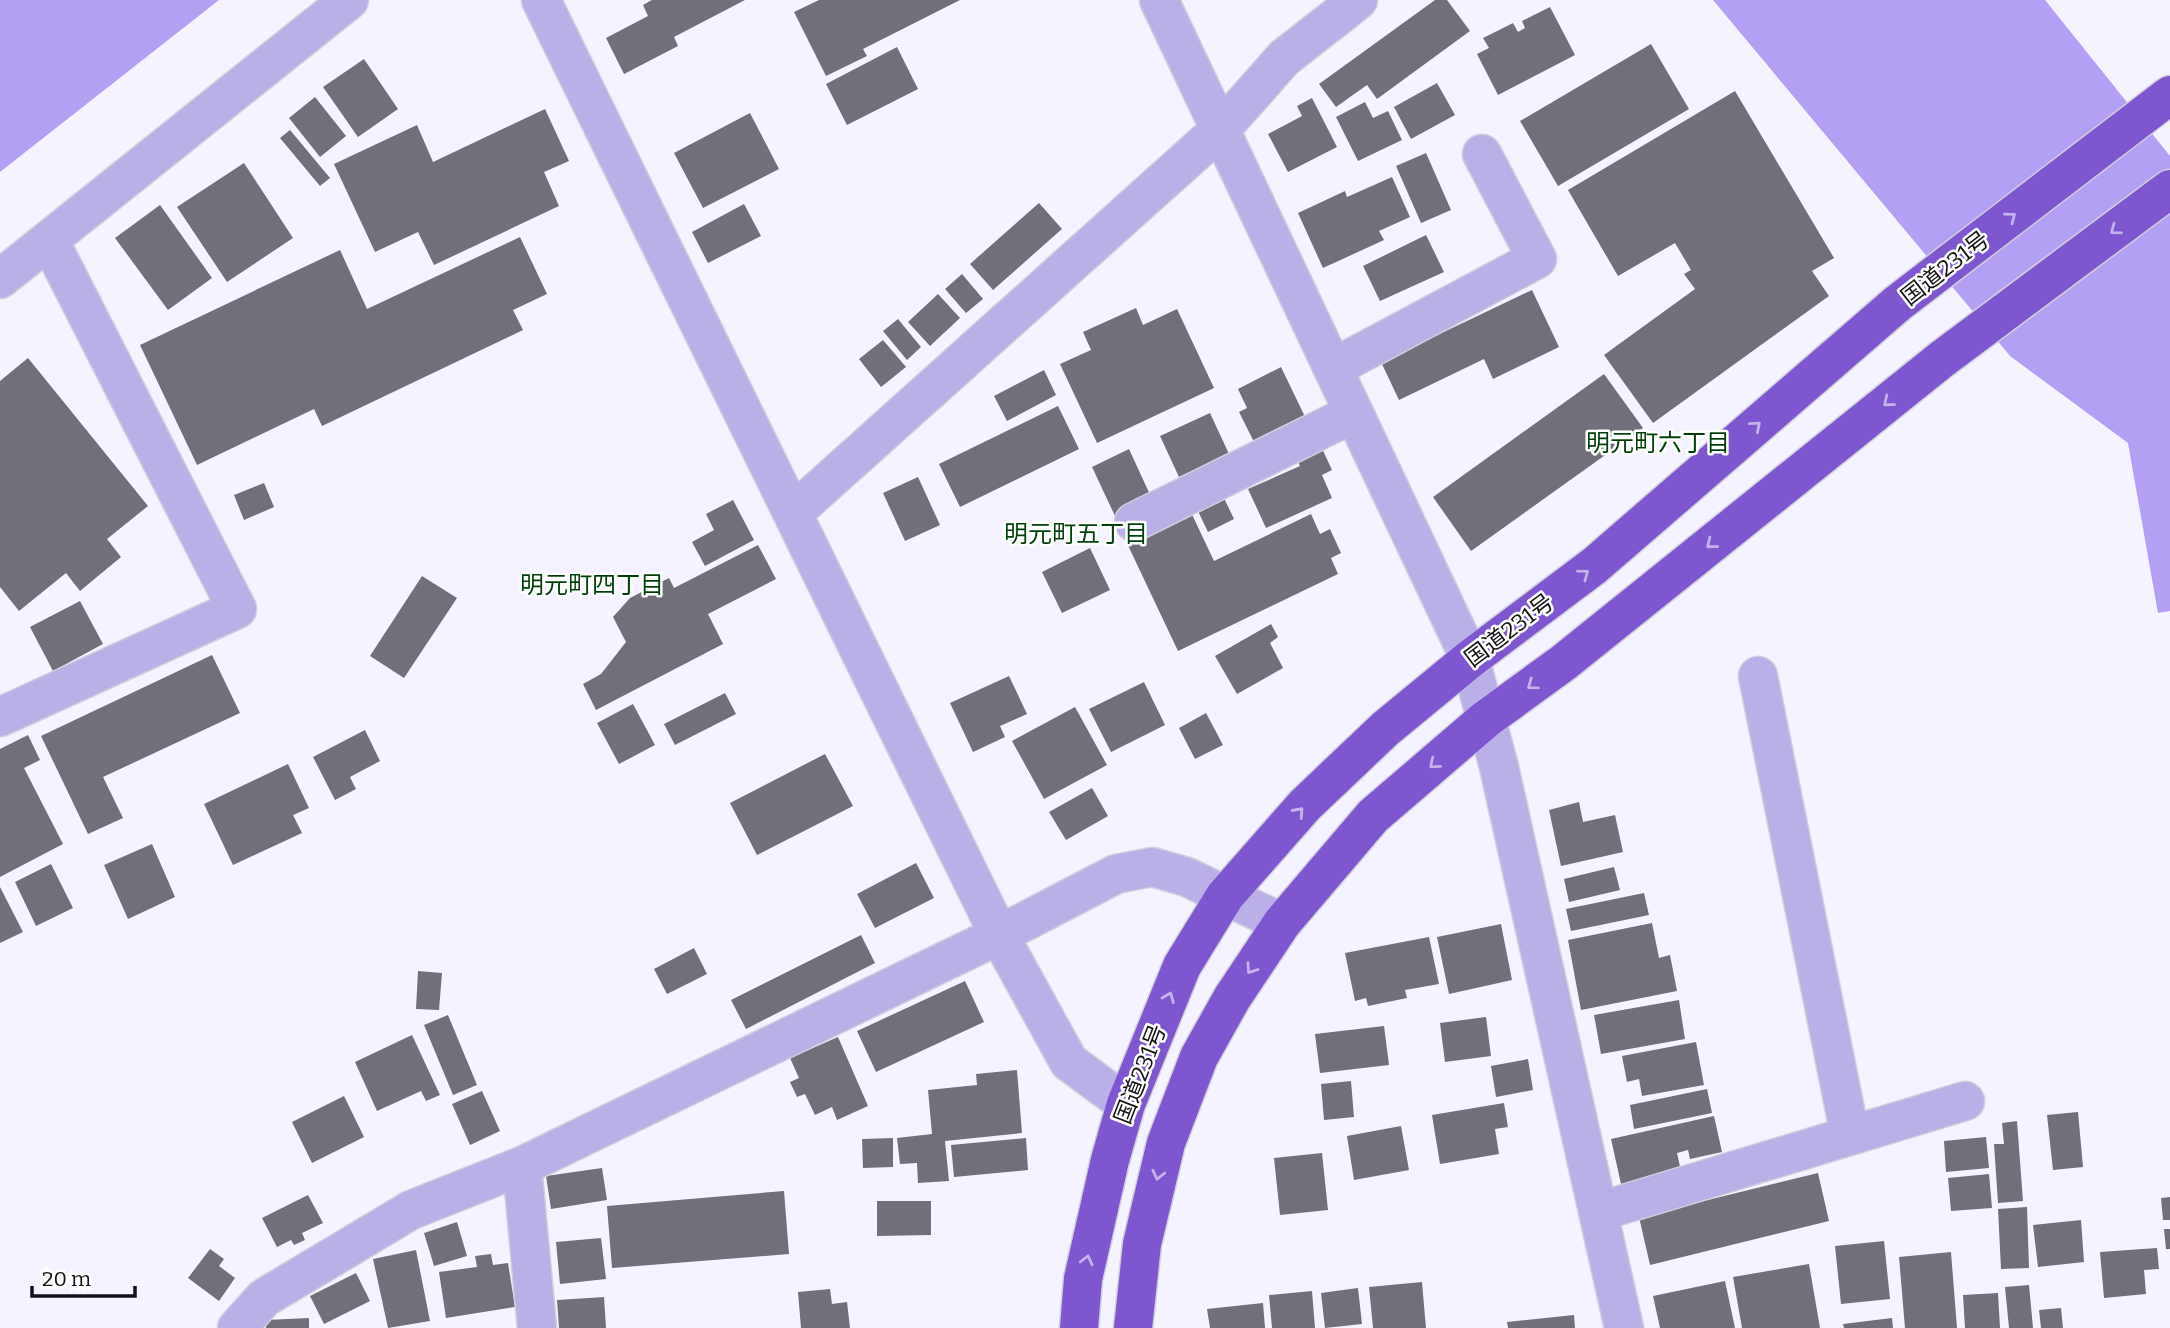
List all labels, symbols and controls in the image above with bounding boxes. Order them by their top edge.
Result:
one-way arrow [2003,213,2015,226]
one-way arrow [2110,222,2123,234]
street label: 国道231号 [1895,225,1995,311]
one-way arrow [1884,394,1897,406]
one-way arrow [1748,422,1761,434]
district label: 明元町六丁目 [1586,429,1730,457]
district label: 明元町五丁目 [1004,520,1148,548]
one-way arrow [1706,535,1718,548]
one-way arrow [1576,570,1589,582]
district label: 明元町四丁目 [520,571,664,599]
street label: 国道231号 [1459,588,1559,672]
one-way arrow [1528,677,1540,690]
one-way arrow [1429,755,1442,768]
one-way arrow [1291,807,1303,820]
one-way arrow [1247,961,1259,974]
one-way arrow [1161,992,1175,1004]
street label: 国道231号 [1108,1020,1172,1128]
one-way arrow [1152,1169,1167,1181]
scale bar [32,1254,135,1298]
one-way arrow [1079,1254,1093,1266]
text: 20 m [42,1266,91,1292]

